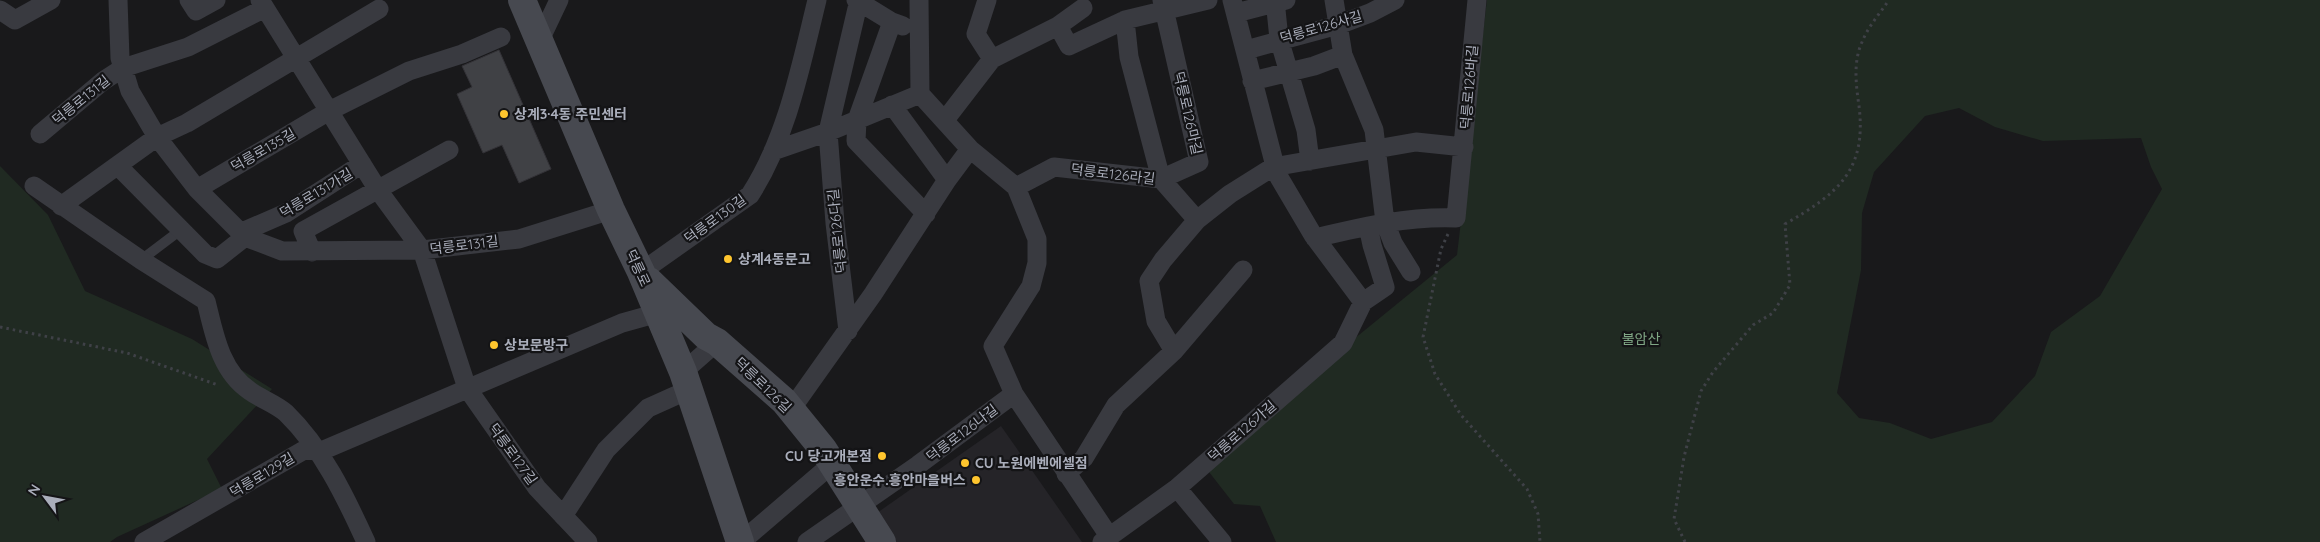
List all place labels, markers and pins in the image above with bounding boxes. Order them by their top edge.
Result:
place label: 상계3·4동 주민센터 [514,105,627,123]
marker: 상계3·4동 주민센터 [498,108,510,120]
place label: 상계4동문고 [738,250,811,268]
marker: 상계4동문고 [722,253,734,265]
place label: 상보문방구 [504,336,569,354]
marker: 상보문방구 [488,339,500,351]
place label: CU 당고개본점 [785,447,872,465]
marker: CU 당고개본점 [876,450,888,462]
place label: CU 노원에벤에셀점 [975,454,1088,472]
marker: CU 노원에벤에셀점 [959,457,971,469]
place label: 흥안운수.흥안마을버스 [834,471,966,489]
marker: 흥안운수.흥안마을버스 [970,474,982,486]

